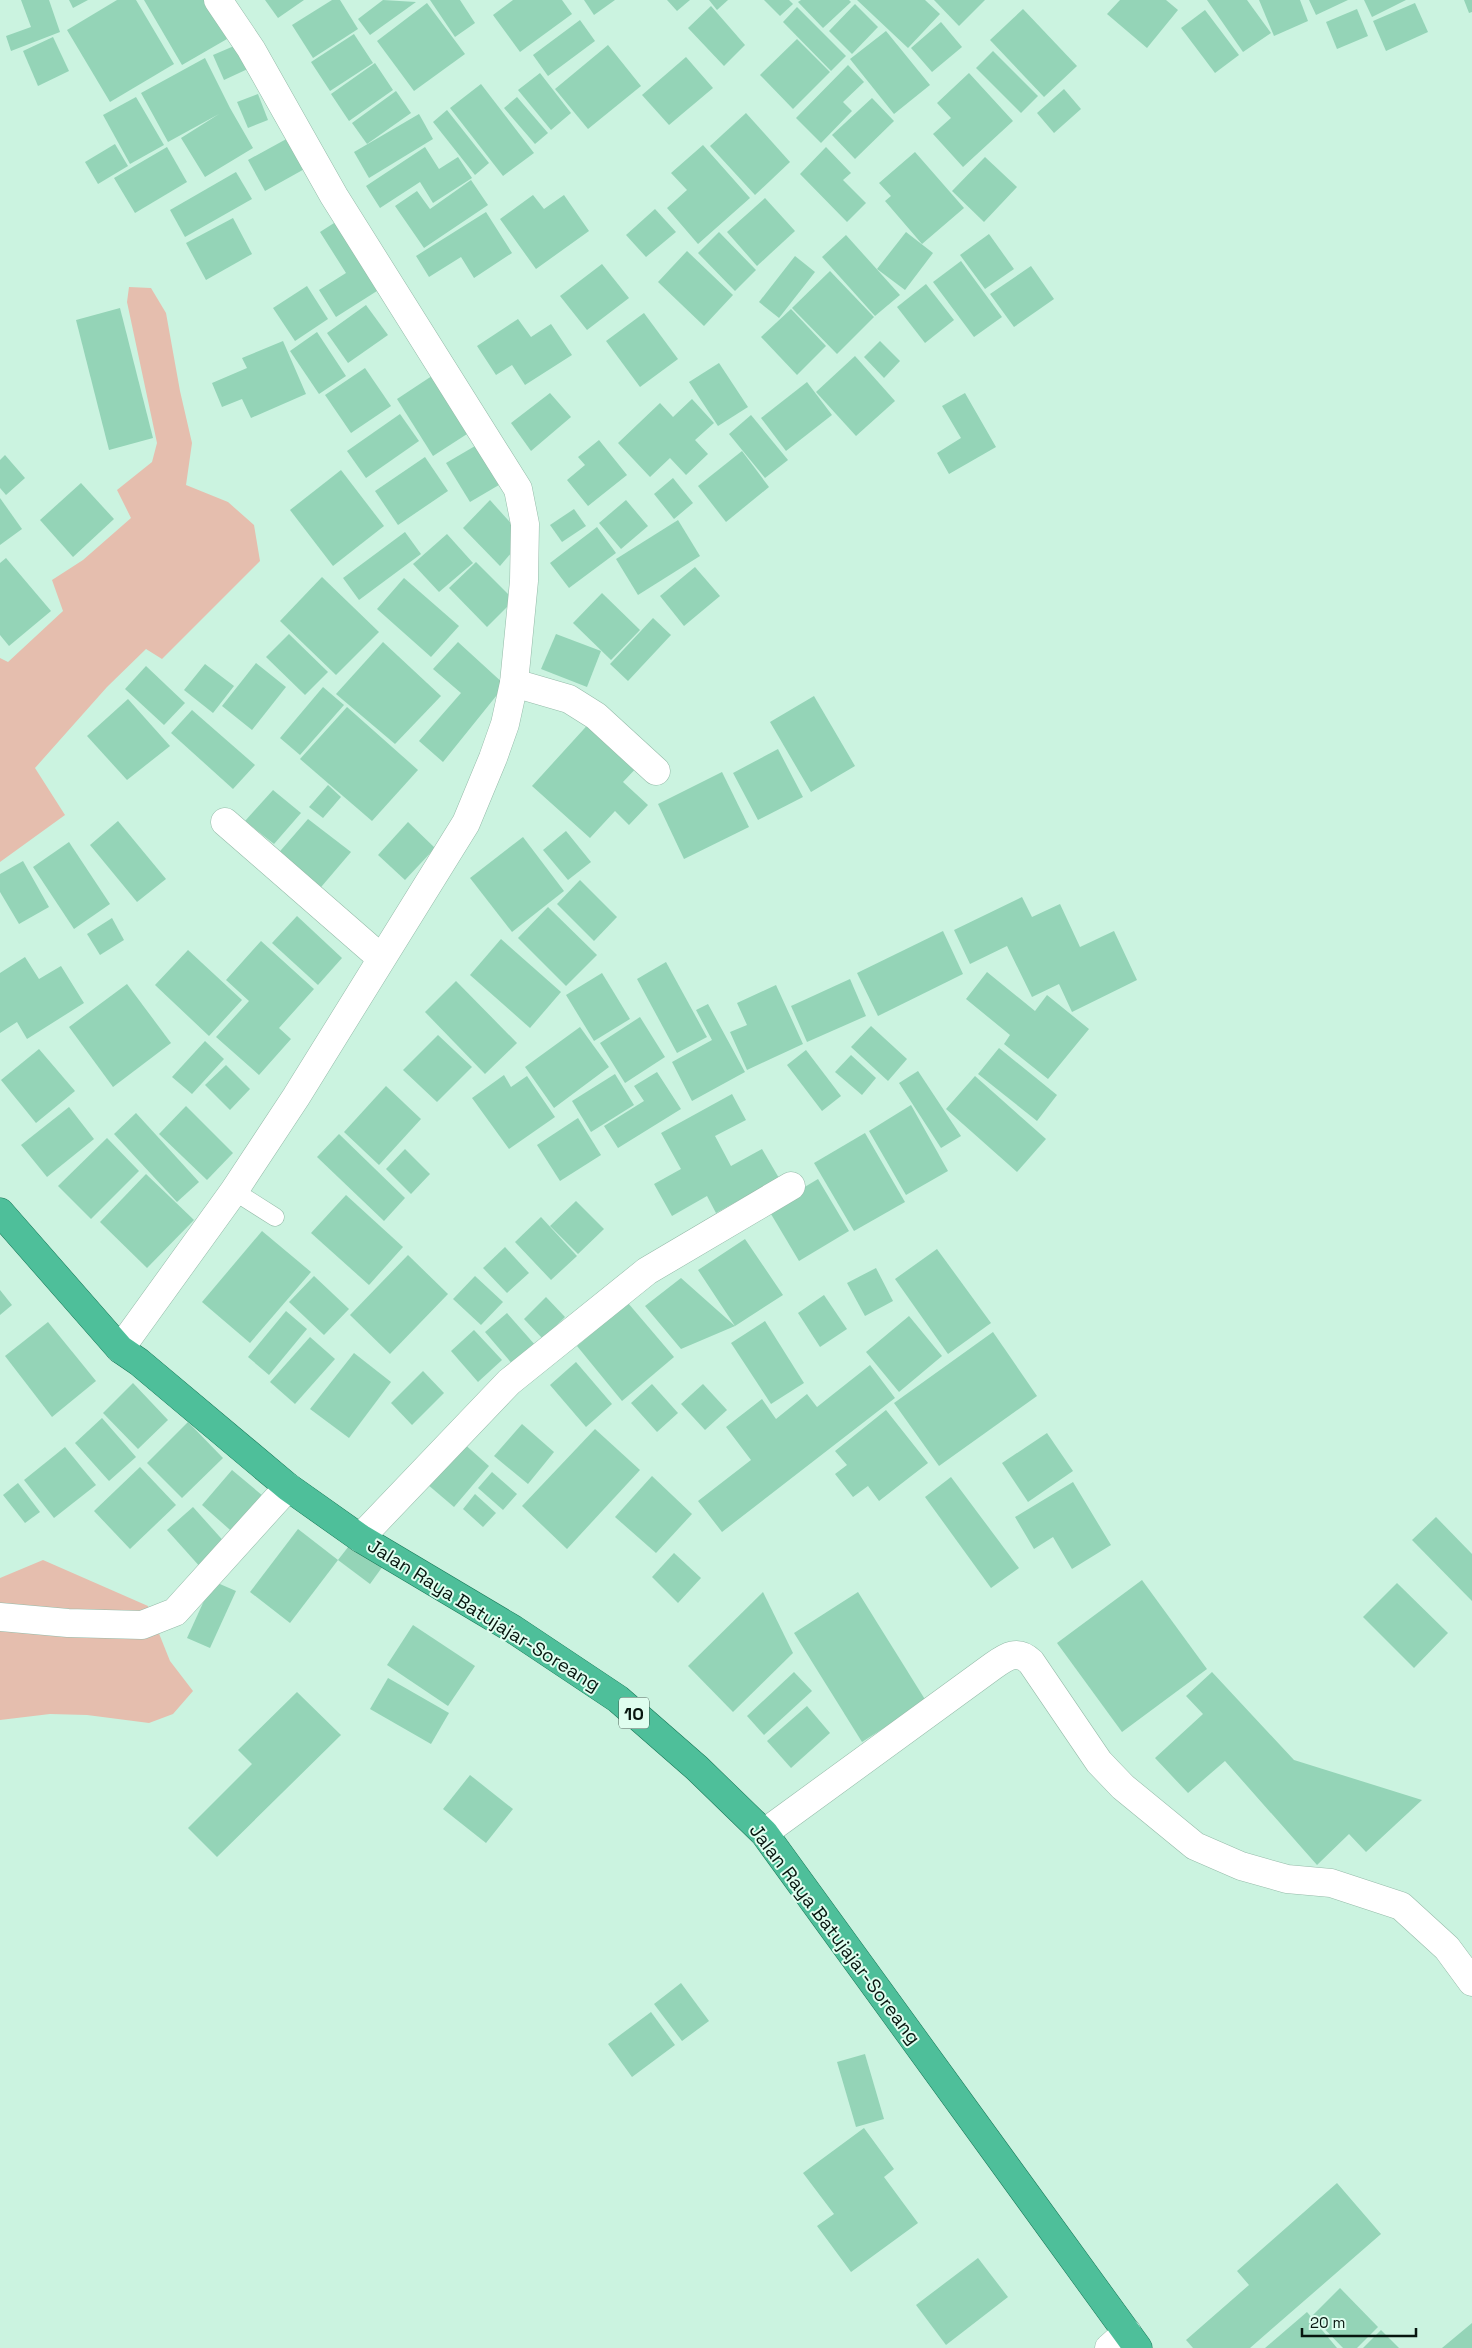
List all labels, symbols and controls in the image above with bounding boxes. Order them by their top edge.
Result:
street label: Jalan Raya Batujajar-Soreang [363,1533,605,1697]
road number: 10 [619,1698,649,1729]
street label: Jalan Raya Batujajar-Soreang [744,1819,926,2049]
scale bar [1302,2306,1416,2338]
text: 20 m [1310,2313,1345,2332]

